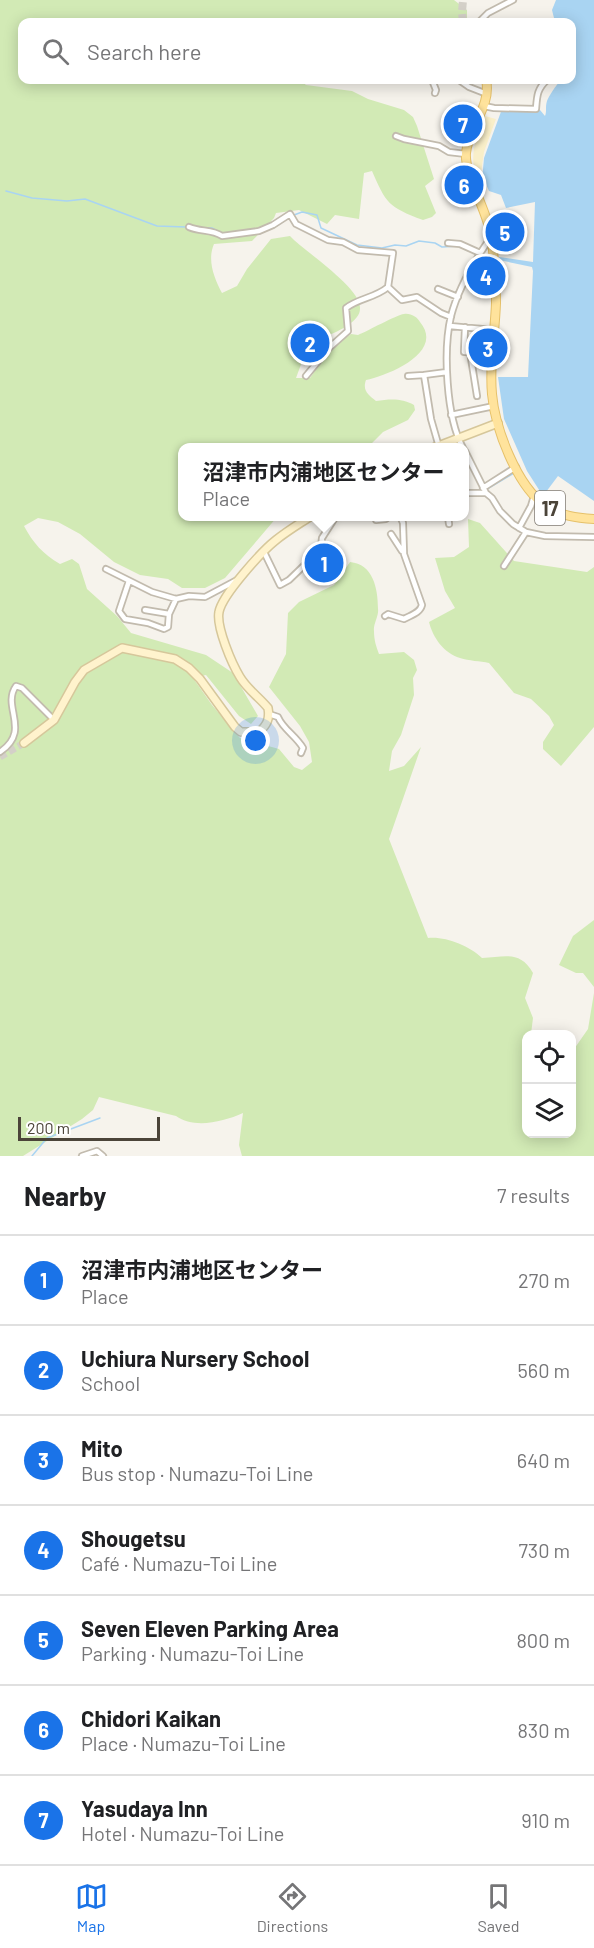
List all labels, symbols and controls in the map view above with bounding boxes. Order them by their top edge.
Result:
search box [18,18,576,84]
icon: search [39,35,72,68]
text: Search here [87,38,201,64]
pin: 7 [444,102,482,146]
pin: 6 [444,162,484,207]
pin: 5 [486,210,524,254]
pin: 4 [466,254,506,298]
pin: 2 [290,320,330,366]
pin: 3 [468,326,508,370]
popup [178,443,469,521]
text: 沼津市内浦地区センター [202,458,445,484]
text: Place [202,486,250,510]
road number: 17 [535,491,565,525]
pin: 1 [304,540,344,586]
your location [241,726,270,755]
map controls [522,1030,576,1138]
button: locate [522,1030,576,1084]
button: layers [522,1084,576,1138]
scale bar [18,1114,160,1142]
text: 200 m [27,1118,70,1137]
text: Nearby [24,1180,106,1211]
text: 7 results [497,1183,570,1207]
text: 沼津市内浦地区センター [81,1256,323,1282]
text: 1 [40,1268,47,1292]
text: 270 m [518,1268,570,1292]
text: Place [81,1284,129,1308]
text: Uchiura Nursery School [81,1345,309,1371]
text: 2 [38,1358,49,1382]
text: 560 m [518,1358,570,1382]
text: School [81,1371,140,1395]
text: Mito [81,1435,123,1461]
text: 3 [38,1448,49,1472]
text: 640 m [517,1448,570,1472]
text: Bus stop · Numazu-Toi Line [81,1461,313,1485]
text: Shougetsu [81,1525,186,1551]
text: 4 [37,1538,50,1562]
text: 730 m [518,1538,570,1562]
text: Café · Numazu-Toi Line [81,1551,277,1575]
text: Seven Eleven Parking Area [81,1615,339,1641]
text: 5 [38,1628,49,1652]
text: 800 m [516,1628,570,1652]
text: Parking · Numazu-Toi Line [81,1641,304,1665]
text: Chidori Kaikan [81,1705,221,1731]
text: 6 [38,1718,49,1742]
text: 830 m [517,1718,570,1742]
text: Place · Numazu-Toi Line [81,1731,286,1755]
text: Yasudaya Inn [81,1795,208,1821]
text: 7 [39,1808,48,1832]
text: 910 m [521,1808,570,1832]
text: Hotel · Numazu-Toi Line [81,1821,284,1845]
tab: Map [75,1880,108,1935]
tab: Directions [257,1880,328,1935]
tab: Saved [477,1880,519,1935]

